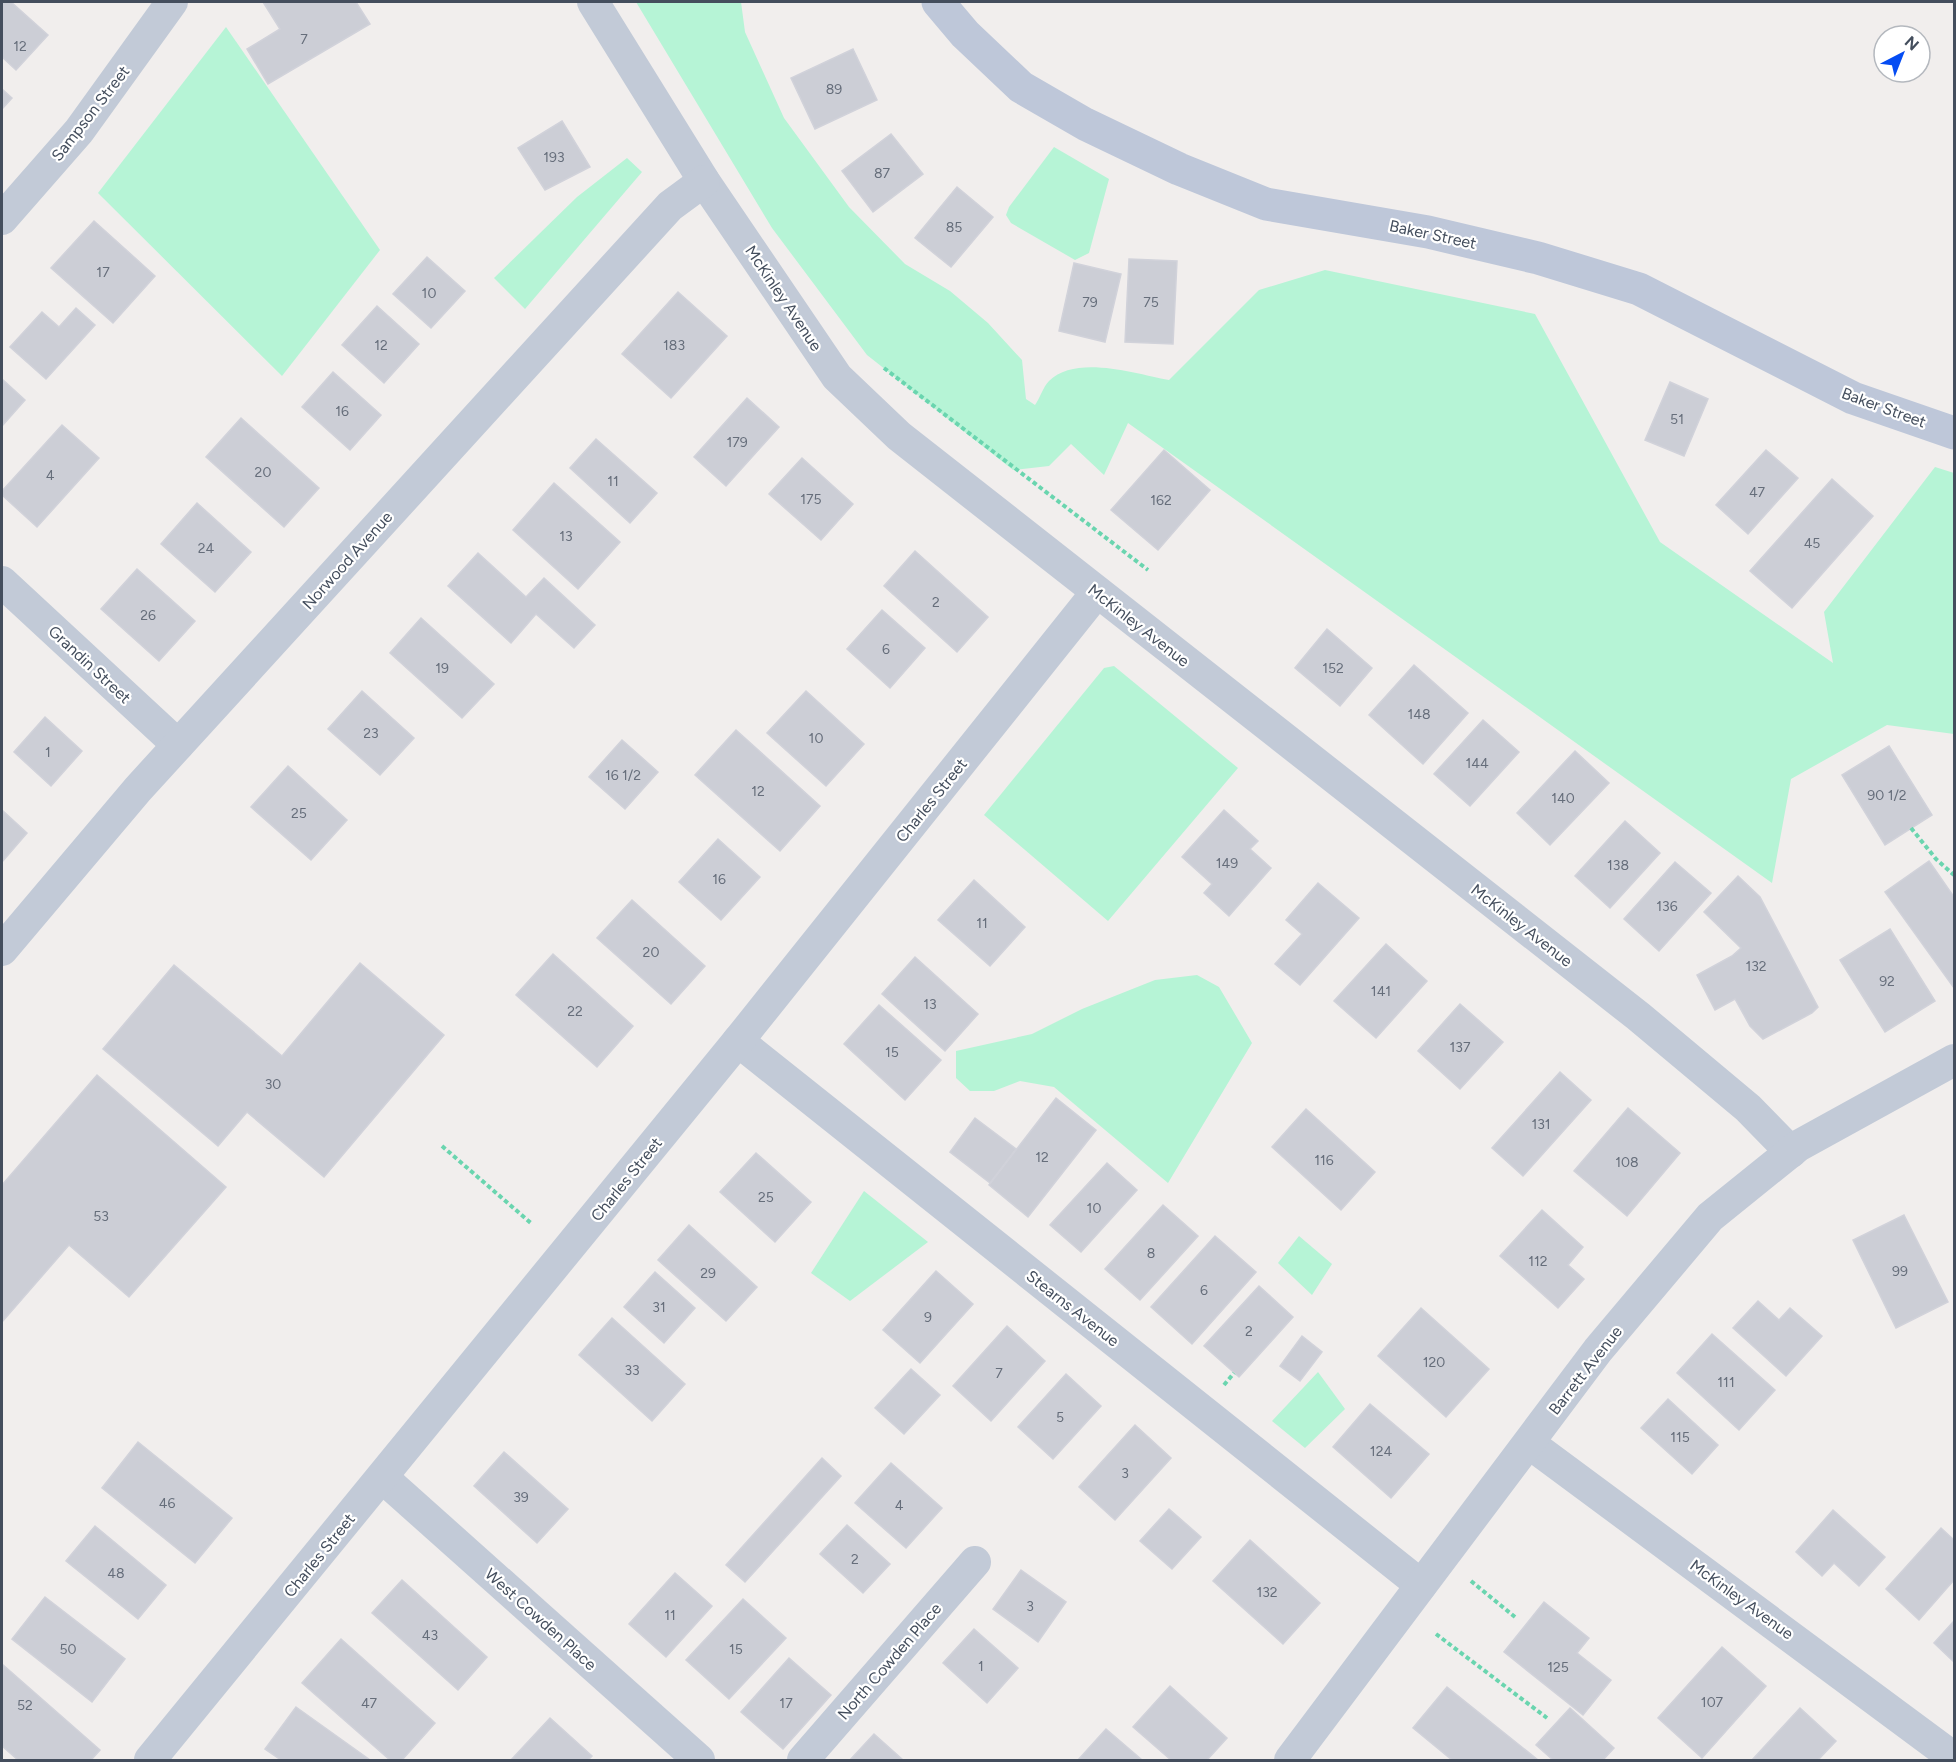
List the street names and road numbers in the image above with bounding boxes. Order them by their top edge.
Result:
street label: Sampson Street [47,62,133,165]
street label: Baker Street [1388,216,1478,253]
street label: McKinley Avenue [741,242,826,355]
street label: Baker Street [1839,383,1929,432]
street label: Norwood Avenue [298,507,397,613]
street label: McKinley Avenue [1084,580,1193,671]
street label: Grandin Street [45,621,135,707]
street label: Charles Street [892,755,971,846]
street label: McKinley Avenue [1467,880,1576,971]
street label: Charles Street [587,1134,666,1225]
street label: Stearns Avenue [1022,1266,1123,1351]
street label: Barrett Avenue [1545,1322,1626,1419]
street label: Charles Street [280,1510,359,1601]
street label: McKinley Avenue [1686,1556,1797,1643]
street label: West Cowden Place [481,1564,600,1675]
street label: North Cowden Place [834,1599,945,1724]

